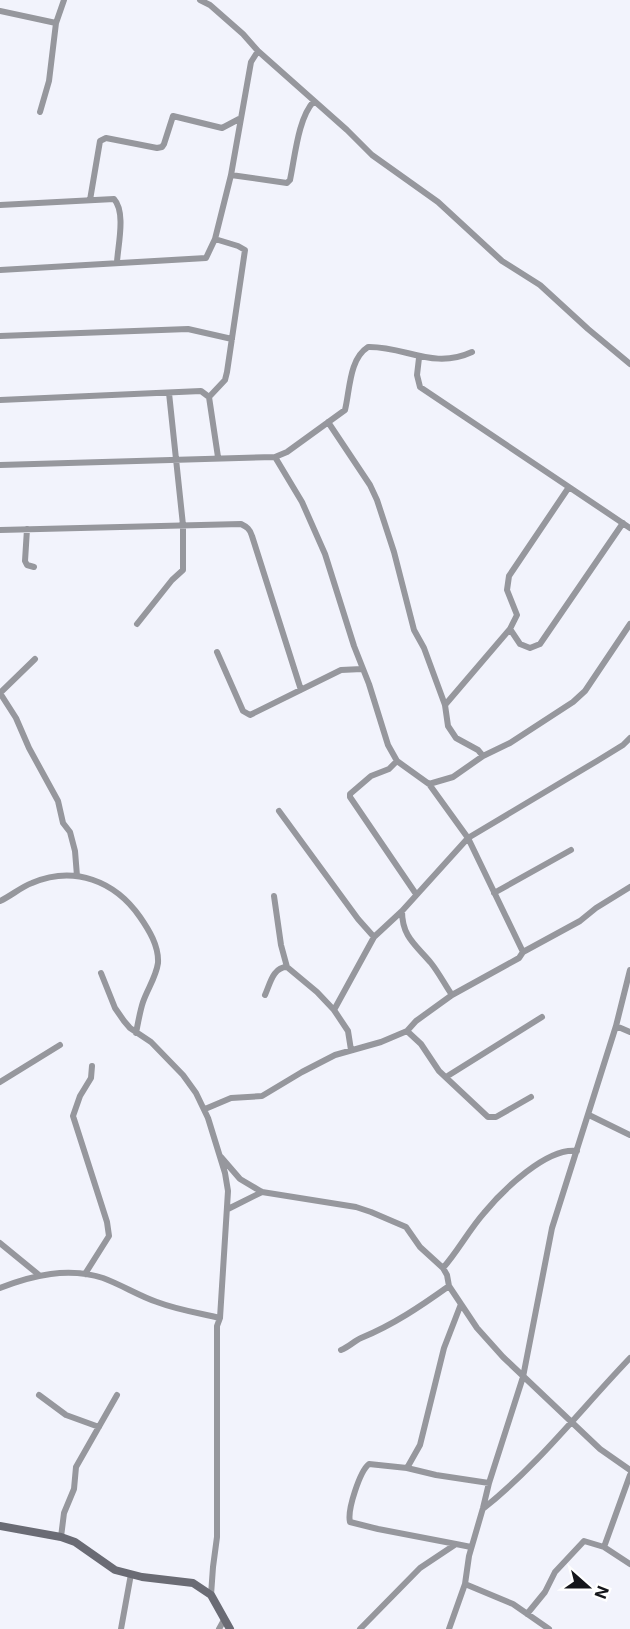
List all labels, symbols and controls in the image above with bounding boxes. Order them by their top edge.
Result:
north arrow [558,1557,618,1617]
text: N [590,1583,614,1602]

